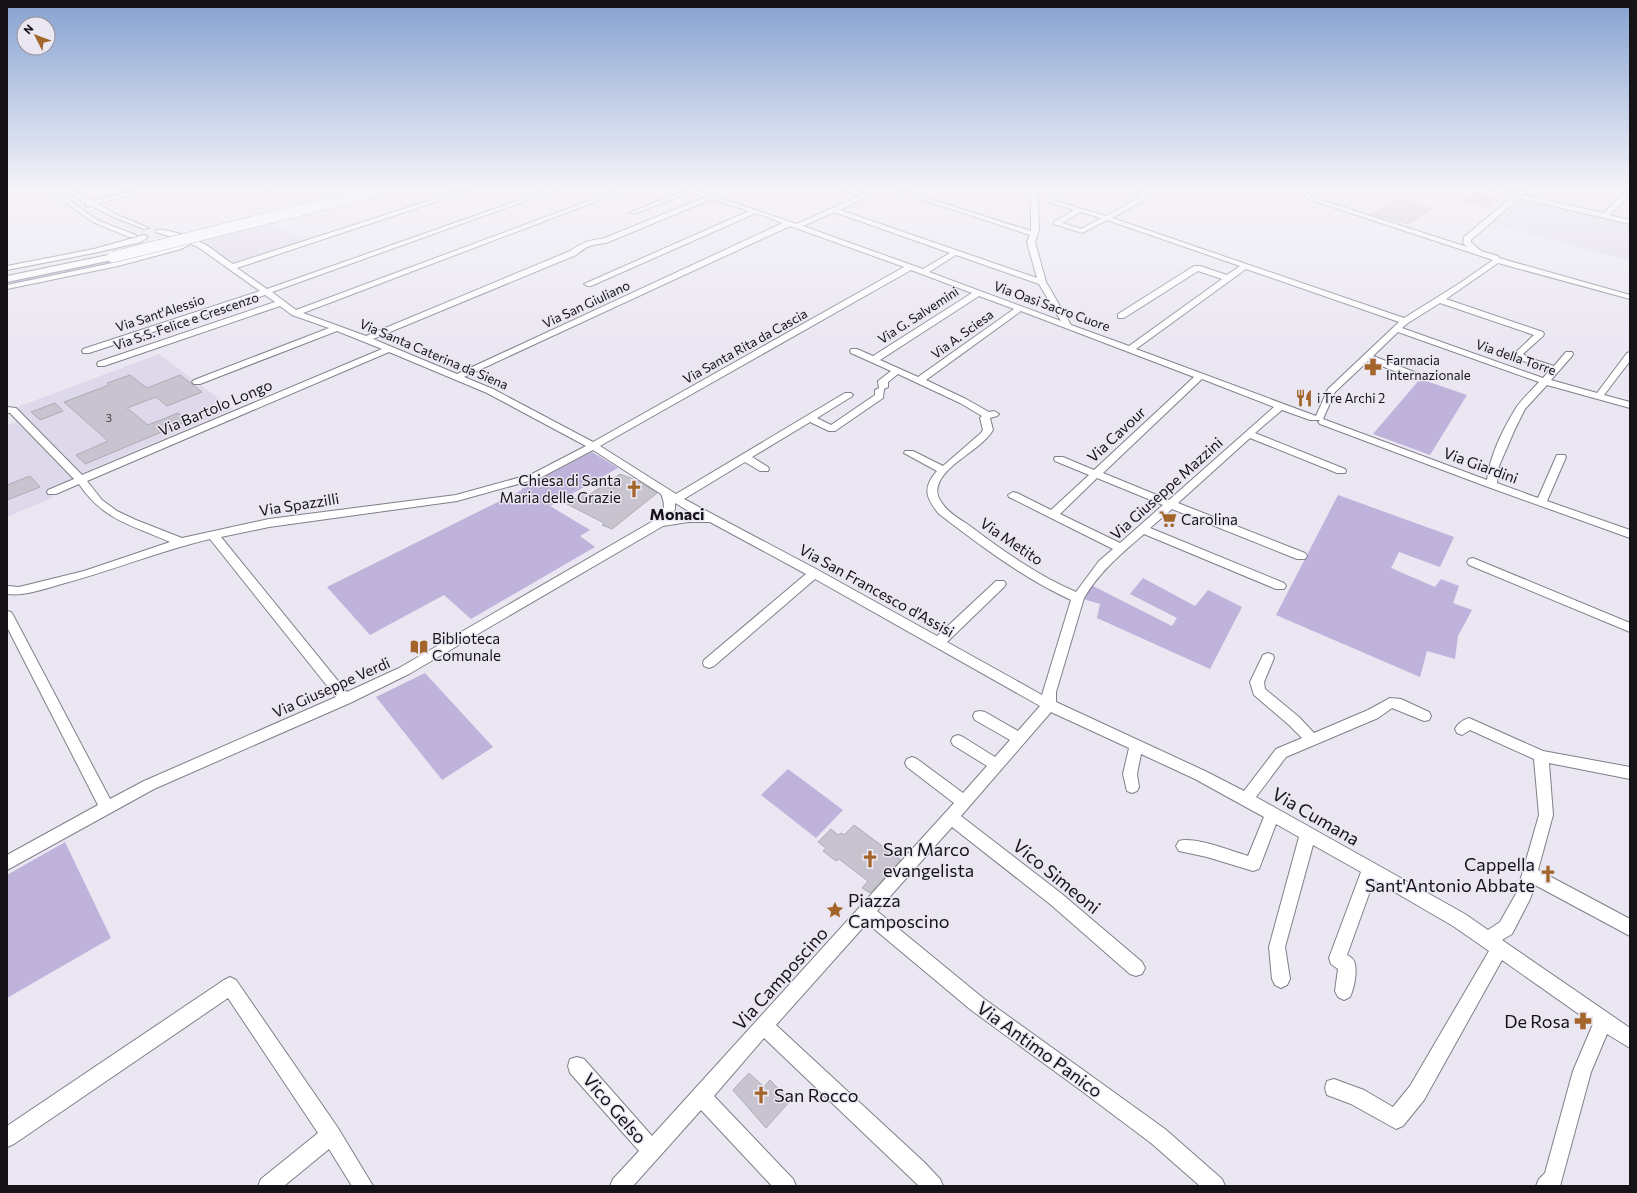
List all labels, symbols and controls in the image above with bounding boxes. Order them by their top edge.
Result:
north arrow [16,16,56,56]
text: N [21,22,36,36]
street label: Via San Giuliano [540,277,633,331]
street label: Via Oasi Sacro Cuore [992,278,1112,335]
street label: Via G. Salvemini [875,283,961,347]
street label: Via S.S. Felice e Crescenzo [111,288,261,353]
street label: Via Sant'Alessio [113,291,207,335]
street label: Via Santa Rita da Cascia [680,305,810,387]
street label: Via A. Sciesa [928,306,996,362]
street label: Via Santa Caterina da Siena [357,315,511,393]
street label: Via della Torre [1474,336,1558,378]
place label: Farmacia Internazionale [1386,352,1471,383]
pharmacy icon: Farmacia Internazionale [1363,357,1383,377]
street label: Via Bartolo Longo [155,375,275,439]
restaurant icon: i Tre Archi 2 [1294,388,1314,408]
place label: i Tre Archi 2 [1317,390,1385,406]
street label: Via Cavour [1083,402,1149,466]
house number: 3 [106,411,112,424]
street label: Via Giuseppe Mazzini [1106,433,1226,543]
street label: Via Giardini [1441,443,1521,487]
place label: Chiesa di Santa Maria delle Grazie [499,471,621,506]
church icon: Chiesa di Santa Maria delle Grazie [624,479,644,499]
street label: Via Spazzilli [258,489,340,519]
district label: Monaci [650,504,704,523]
supermarket icon: Carolina [1158,509,1178,529]
place label: Carolina [1181,510,1238,528]
street label: Via Metito [977,513,1047,569]
street label: Via San Francesco d'Assisi [796,540,958,640]
place label: Biblioteca Comunale [432,629,501,664]
library icon: Biblioteca Comunale [409,637,429,657]
street label: Via Giuseppe Verdi [269,653,393,721]
street label: Via Cumana [1268,782,1364,850]
street label: Vico Simeoni [1009,834,1105,918]
place label: San Marco evangelista [883,838,974,881]
church icon: San Marco evangelista [860,849,880,869]
place label: Cappella Sant'Antonio Abbate [1365,853,1535,896]
church icon: Cappella Sant'Antonio Abbate [1538,864,1558,884]
place label: Piazza Camposcino [848,889,949,932]
place icon: Piazza Camposcino [825,900,845,920]
street label: Via Camposcino [728,922,832,1034]
street label: Via Antimo Panico [973,996,1107,1102]
place label: De Rosa [1504,1010,1570,1032]
pharmacy icon: De Rosa [1573,1011,1593,1031]
street label: Vico Gelso [578,1068,652,1148]
place label: San Rocco [774,1084,859,1106]
church icon: San Rocco [751,1085,771,1105]

